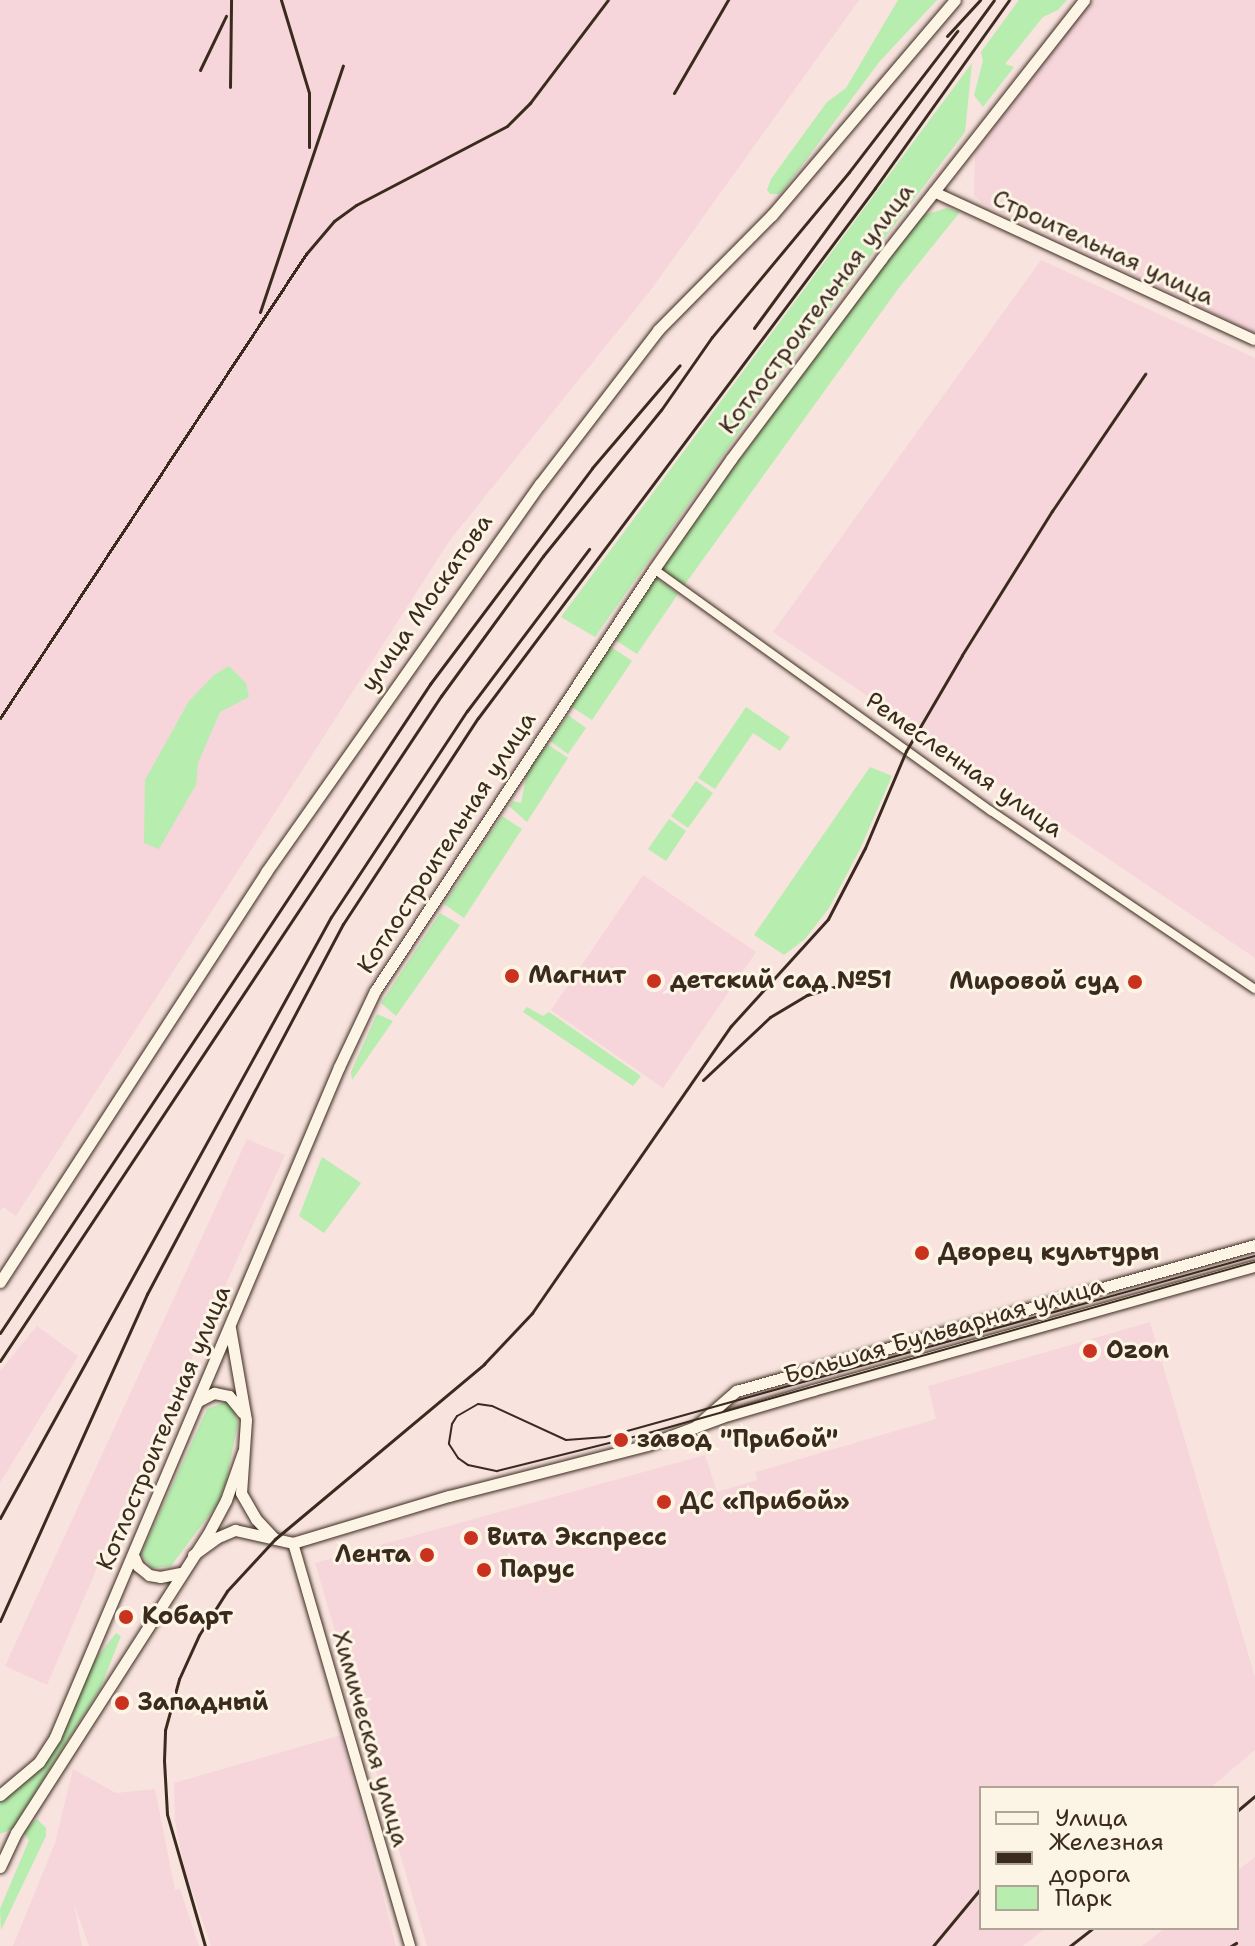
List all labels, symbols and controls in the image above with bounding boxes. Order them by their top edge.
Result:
street label: Котлостроительная улица [713,178,921,440]
street label: Строительная улица [988,184,1218,312]
street label: улица Москатова [355,509,499,697]
street label: Ремесленная улица [860,686,1068,844]
street label: Котлостроительная улица [352,707,542,979]
place label: Магнит [528,962,626,990]
marker: Магнит [503,967,521,985]
place label: детский сад №51 [670,967,892,995]
place label: Мировой суд [949,968,1119,996]
marker: детский сад №51 [645,972,663,990]
marker: Мировой суд [1126,973,1144,991]
place label: Дворец культуры [938,1239,1159,1267]
marker: Дворец культуры [913,1244,931,1262]
street label: Большая Бульварная улица [781,1271,1107,1391]
street label: Котлостроительная улица [91,1281,237,1575]
place label: Ozon [1106,1337,1169,1365]
marker: Ozon [1081,1342,1099,1360]
place label: завод "Прибой" [637,1426,838,1454]
marker: завод "Прибой" [612,1431,630,1449]
place label: ДC «Прибой» [680,1488,849,1516]
marker: ДC «Прибой» [655,1493,673,1511]
place label: Вита Экспресс [487,1524,667,1552]
marker: Вита Экспресс [462,1529,480,1547]
place label: Лента [335,1541,411,1569]
marker: Лента [418,1546,436,1564]
place label: Парус [500,1556,575,1584]
marker: Парус [475,1561,493,1579]
place label: Кобарт [142,1603,233,1631]
marker: Кобарт [117,1608,135,1626]
street label: Химическая улица [325,1628,415,1850]
place label: Западный [138,1689,268,1717]
marker: Западный [113,1694,131,1712]
legend [979,1786,1239,1930]
text: Улица [1055,1802,1128,1834]
text: Железная дорога [1049,1826,1164,1890]
text: Парк [1055,1882,1112,1914]

